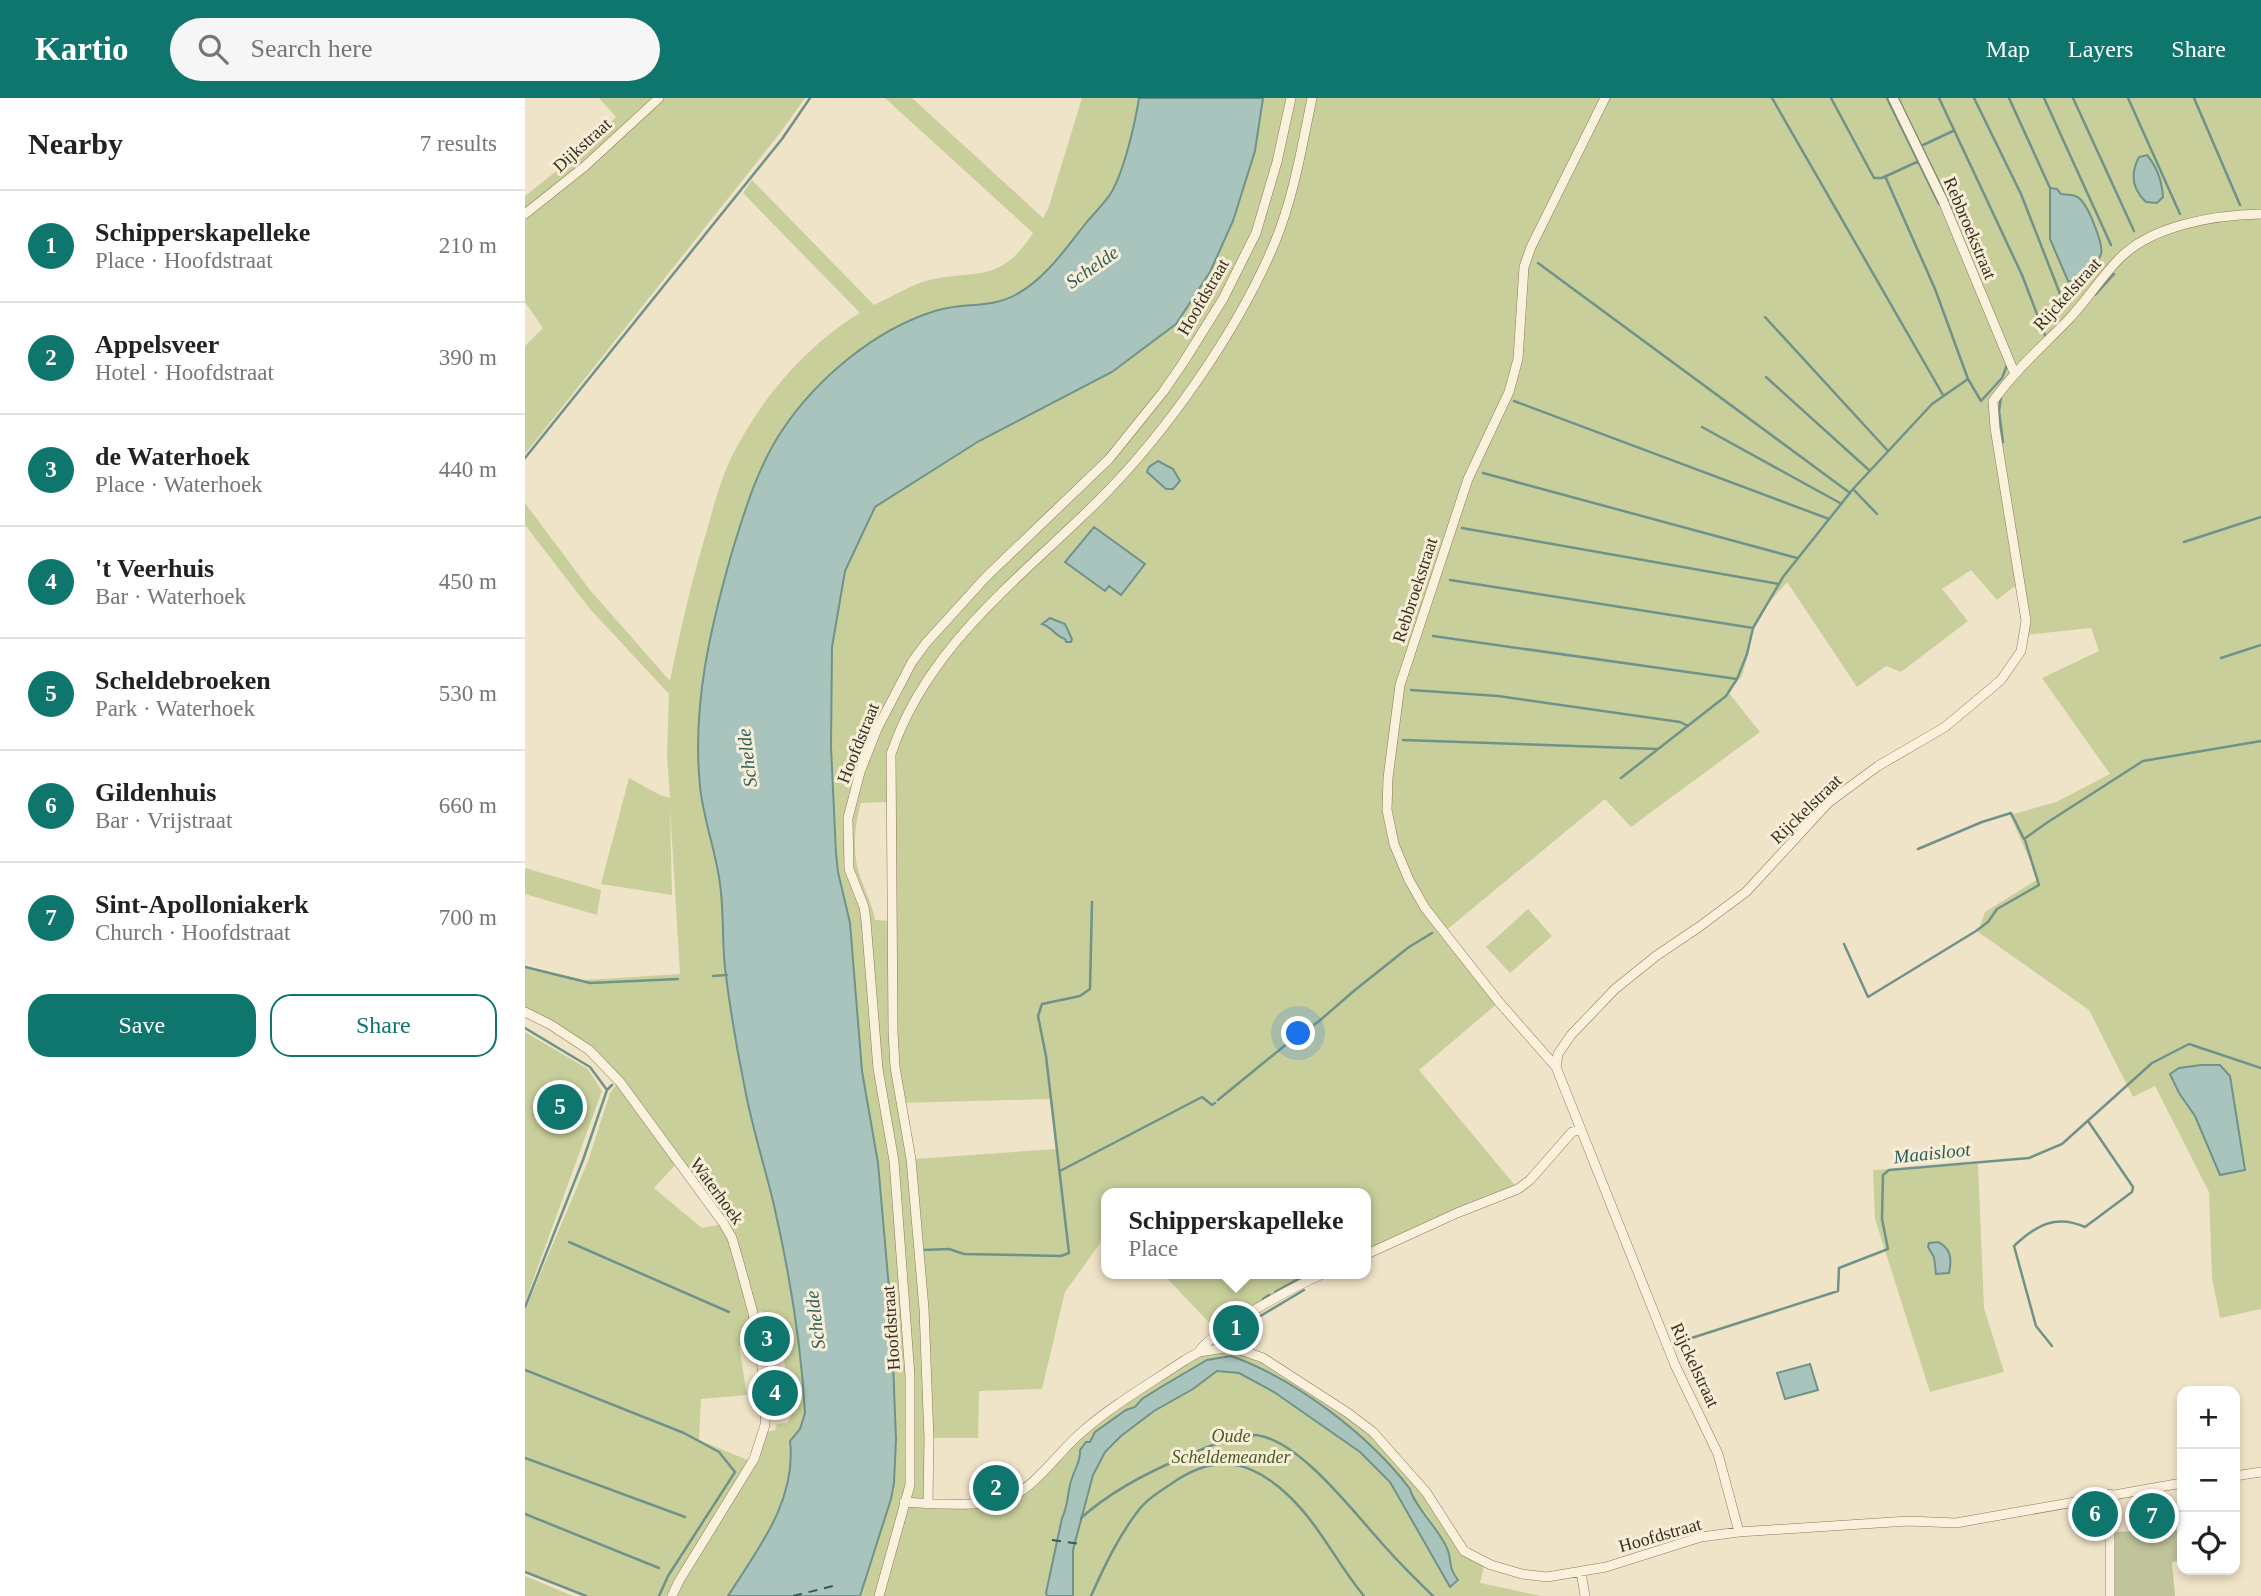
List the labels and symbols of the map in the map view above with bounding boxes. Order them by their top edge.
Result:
street label: Dijkstraat [549,114,615,176]
street label: Rebbroekstraat [1940,174,2000,282]
water label: Schelde [1062,241,1122,293]
street label: Rijckelstraat [2029,254,2105,334]
street label: Hoofdstraat [1173,255,1233,339]
street label: Rebbroekstraat [1389,535,1441,645]
street label: Hoofdstraat [833,700,883,786]
water label: Schelde [733,727,761,789]
street label: Rijckelstraat [1766,770,1846,848]
your location [1281,1016,1315,1050]
pin: 5 [537,1081,583,1133]
water label: Maaisloot [1892,1138,1972,1168]
street label: Waterhoek [686,1154,748,1228]
street label: Hoofdstraat [878,1285,904,1371]
water label: Schelde [801,1289,829,1351]
pin: 1 [1213,1302,1259,1354]
pin: 3 [744,1313,790,1365]
street label: Rijckelstraat [1667,1320,1723,1410]
pin: 4 [752,1367,798,1419]
park label: Oude Scheldemeander [1172,1426,1291,1467]
pin: 2 [973,1462,1019,1514]
pin: 6 [2072,1488,2118,1540]
pin: 7 [2129,1490,2175,1542]
street label: Hoofdstraat [1616,1514,1704,1556]

